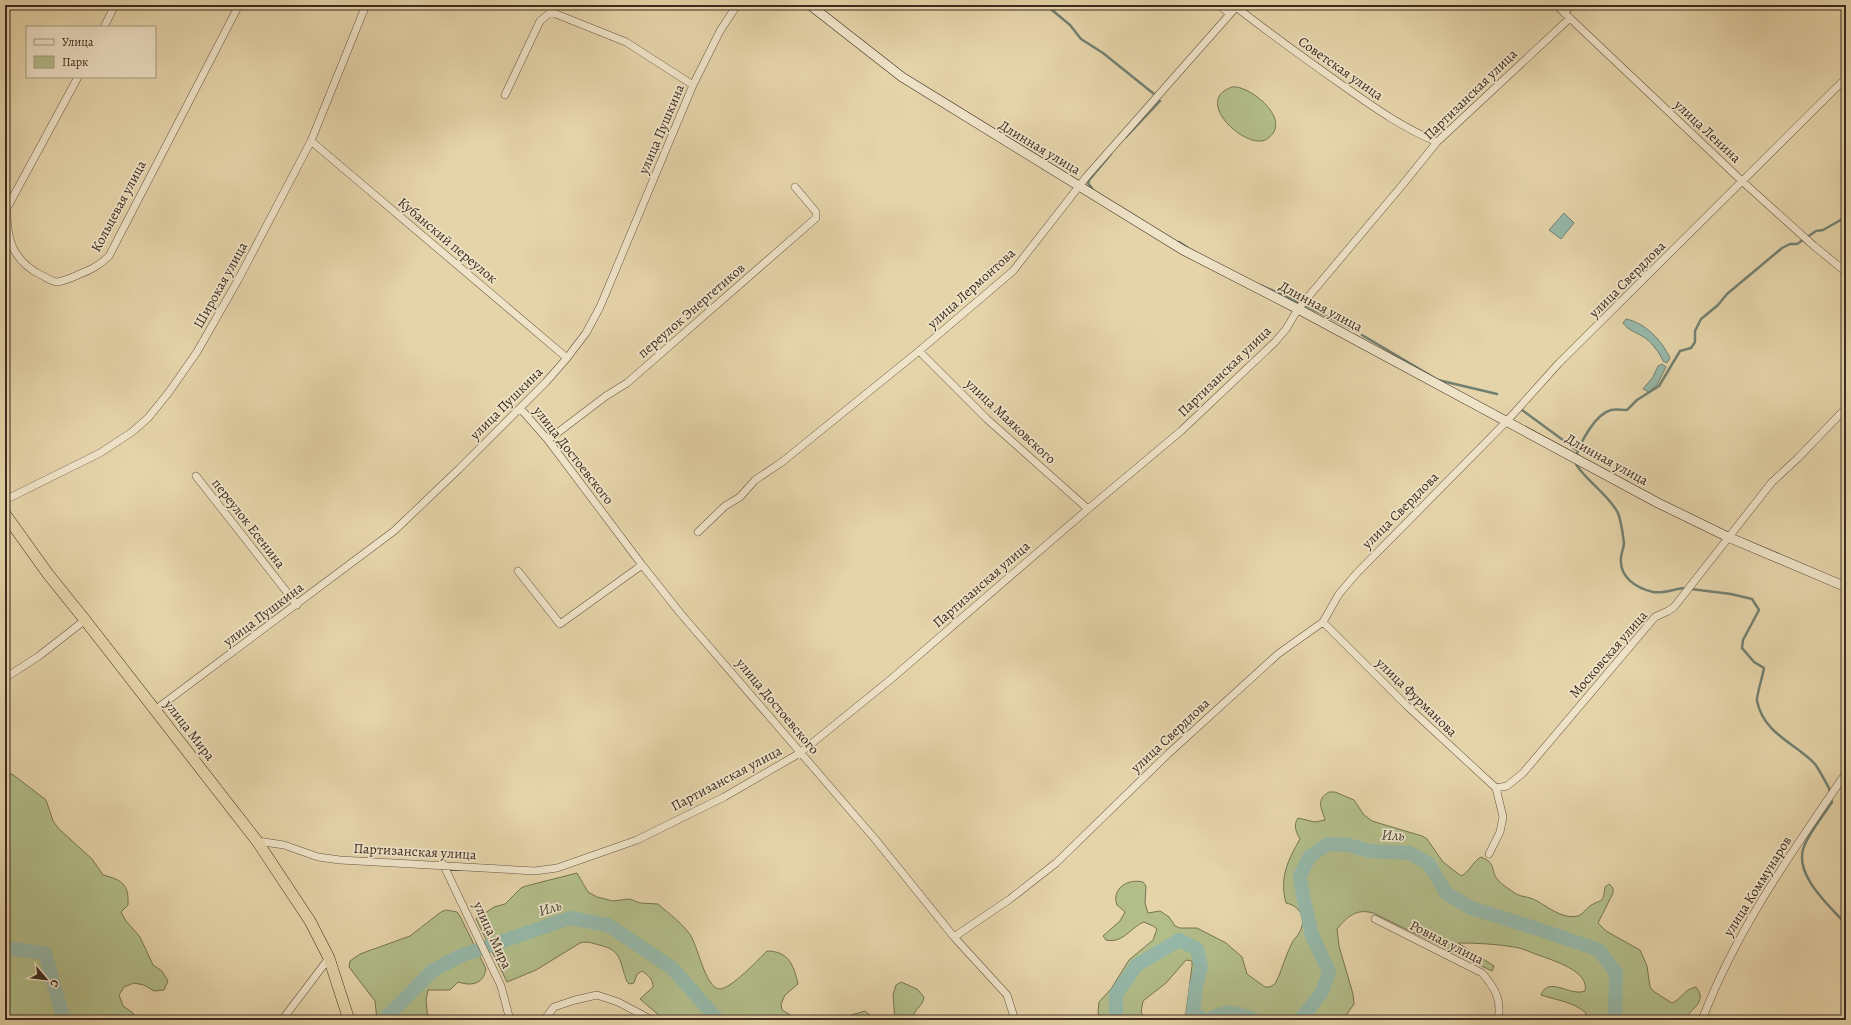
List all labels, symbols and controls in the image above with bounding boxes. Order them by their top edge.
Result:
legend [26,26,156,78]
street label: Советская улица [1294,32,1387,105]
text: Улица [62,34,94,50]
street label: Партизанская улица [1419,44,1522,144]
text: Парк [62,54,88,70]
street label: улица Пушкина [634,81,689,178]
street label: улица Ленина [1669,95,1746,168]
street label: Длинная улица [995,116,1085,180]
street label: Кольцевая улица [86,157,151,255]
street label: Кубанский переулок [394,193,502,288]
street label: улица Свердлова [1584,236,1670,323]
street label: Широкая улица [189,238,252,332]
street label: улица Лермонтова [923,243,1020,334]
street label: переулок Энергетиков [634,258,749,362]
street label: Длинная улица [1276,276,1366,337]
street label: Партизанская улица [1173,321,1276,421]
street label: улица Пушкина [465,362,547,445]
street label: улица Маяковского [961,374,1060,468]
street label: улица Достоевского [529,401,618,508]
street label: Длинная улица [1562,429,1652,490]
street label: улица Свердлова [1357,467,1443,554]
street label: переулок Есенина [207,474,290,573]
street label: Партизанская улица [929,536,1034,632]
street label: улица Пушкина [218,578,308,651]
street label: Московская улица [1565,606,1652,702]
street label: улица Достоевского [731,653,823,758]
street label: улица Фурманова [1371,653,1462,741]
street label: улица Свердлова [1126,693,1214,778]
street label: улица Мира [159,695,220,765]
street label: Партизанская улица [667,741,786,816]
water label: Иль [1381,824,1405,846]
street label: улица Коммунаров [1718,832,1796,941]
street label: Партизанская улица [353,839,478,864]
water label: Иль [536,895,564,921]
street label: улица Мира [468,898,517,972]
street label: Ровная улица [1407,916,1488,969]
north arrow [26,959,66,999]
text: С [46,977,63,990]

